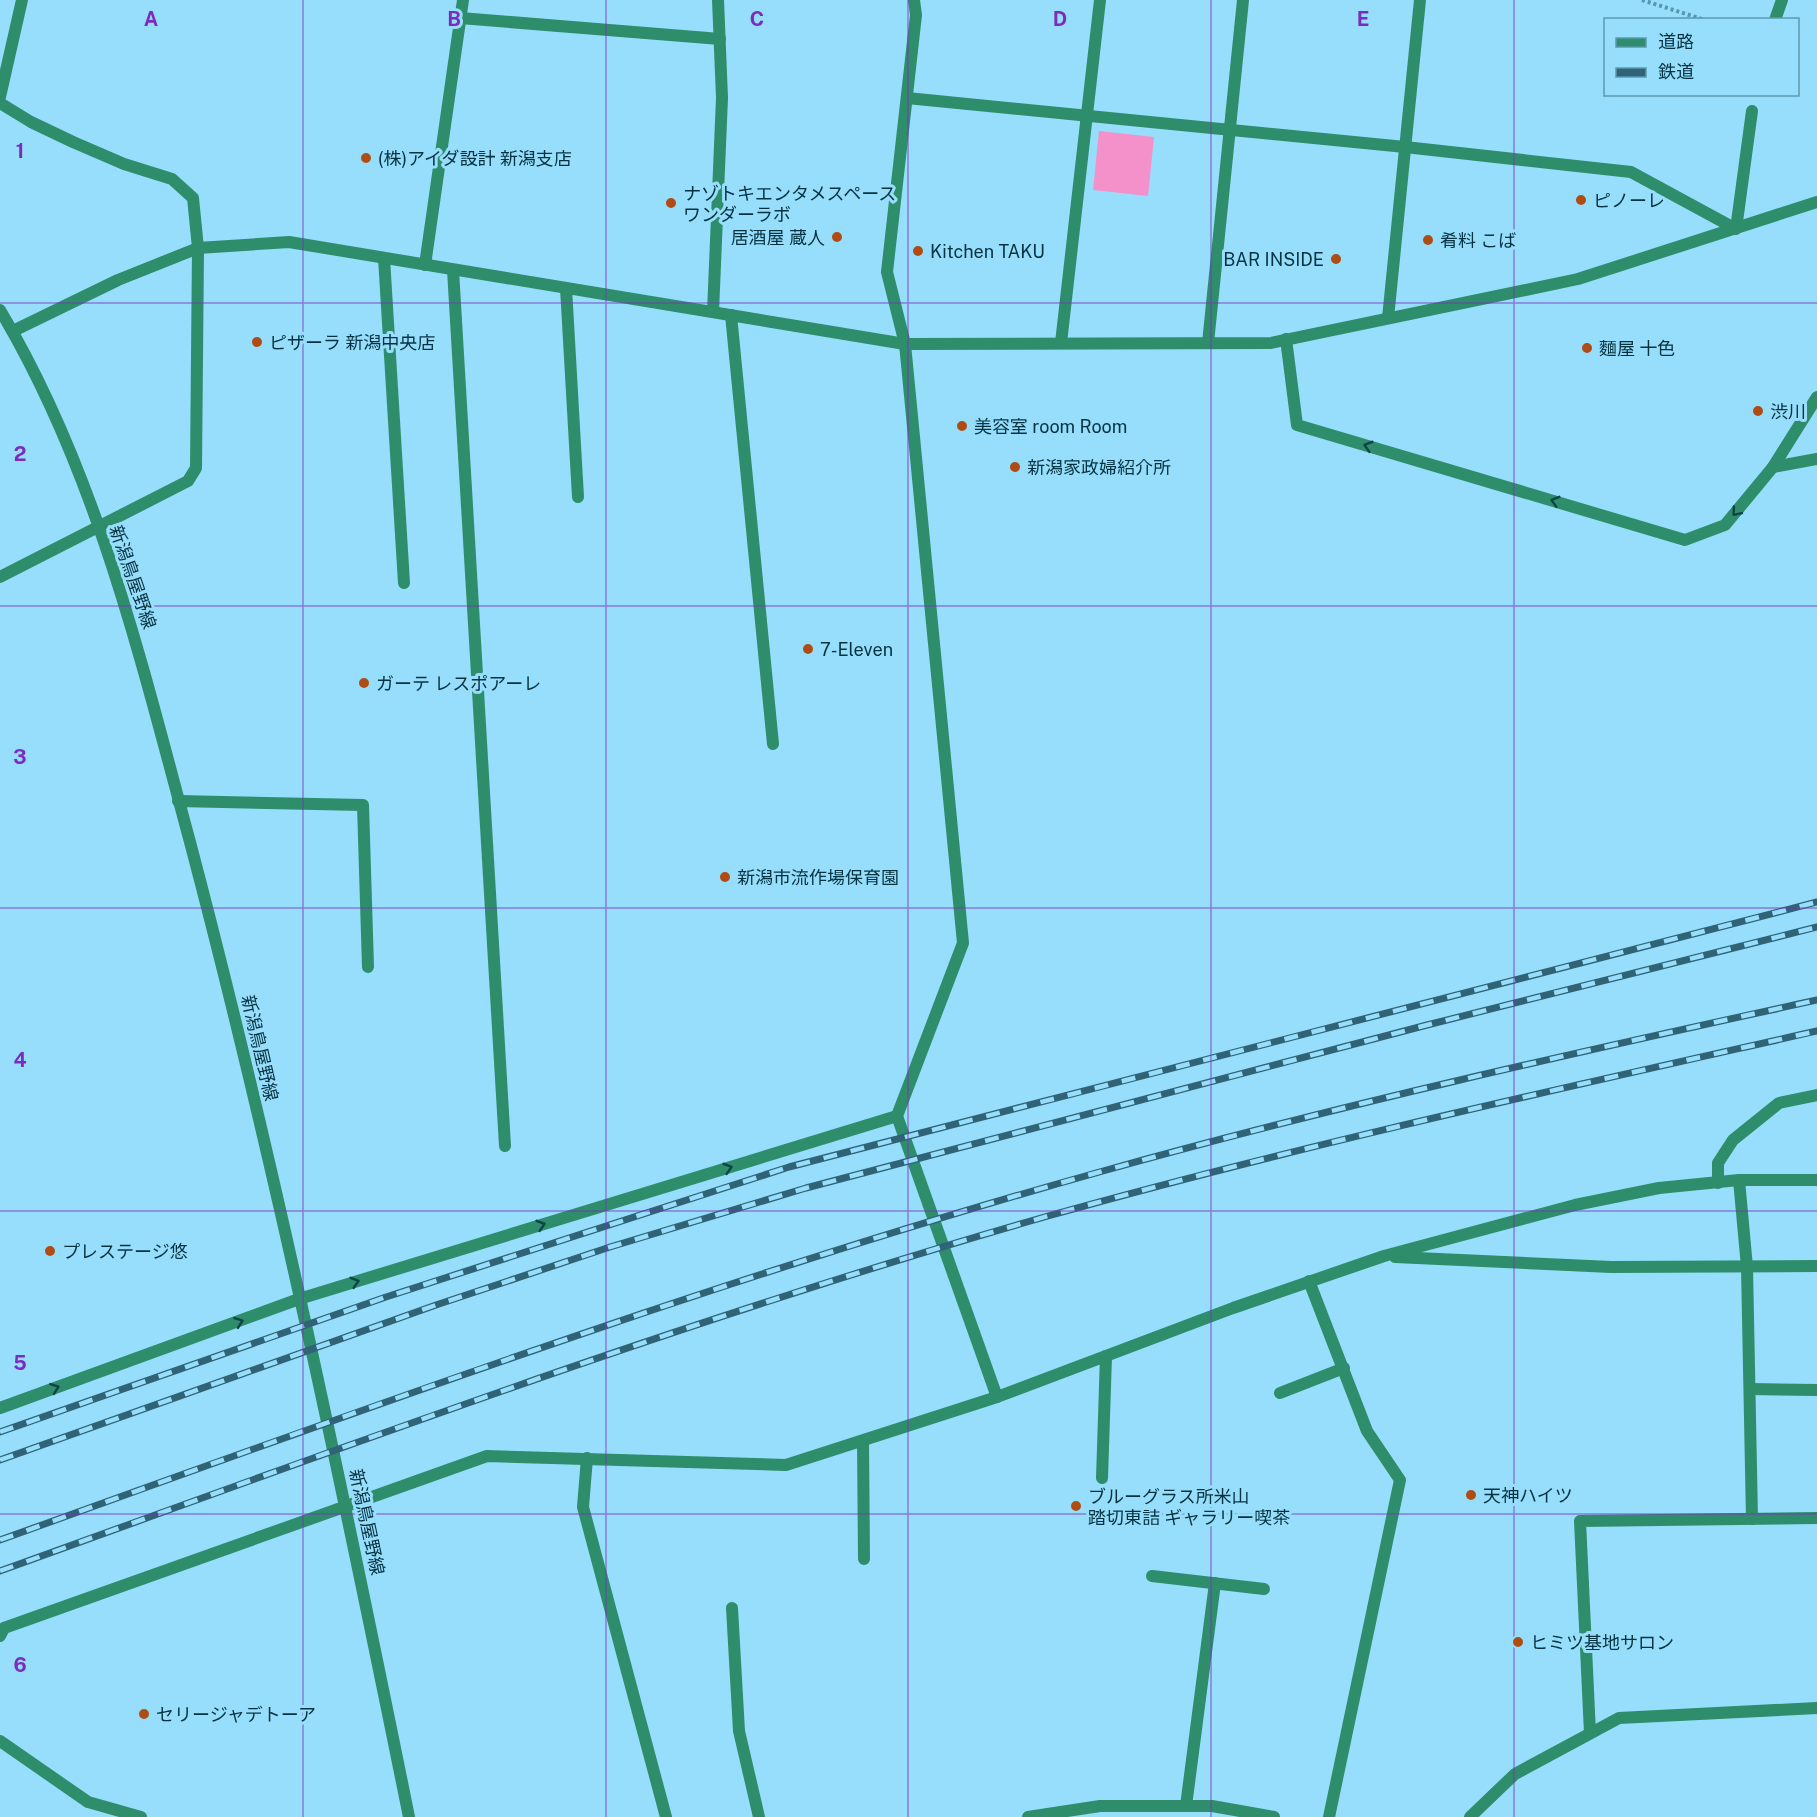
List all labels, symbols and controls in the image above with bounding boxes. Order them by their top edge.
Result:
text: A [144,7,158,31]
text: B [447,7,461,31]
text: C [750,7,764,31]
text: D [1053,7,1067,31]
text: E [1357,7,1369,31]
legend [1604,18,1799,96]
text: 道路 [1658,31,1694,52]
text: 鉄道 [1658,61,1694,82]
text: 1 [16,139,24,163]
place label: (株)アイダ設計 新潟支店 [378,148,572,169]
marker: (株)アイダ設計 新潟支店 [359,151,373,165]
place label: ナゾトキエンタメスペース ワンダーラボ [683,183,896,225]
place label: ピノーレ [1593,190,1665,211]
marker: ピノーレ [1574,193,1588,207]
marker: ナゾトキエンタメスペース ワンダーラボ [664,196,678,210]
place label: 居酒屋 蔵人 [731,227,825,248]
marker: 居酒屋 蔵人 [830,230,844,244]
place label: 肴料 こば [1440,230,1516,251]
marker: 肴料 こば [1421,233,1435,247]
place label: Kitchen TAKU [930,241,1045,262]
marker: Kitchen TAKU [911,244,925,258]
place label: BAR INSIDE [1223,249,1324,270]
marker: BAR INSIDE [1329,252,1343,266]
place label: ピザーラ 新潟中央店 [269,332,435,353]
marker: ピザーラ 新潟中央店 [250,335,264,349]
place label: 麵屋 十色 [1599,338,1675,359]
marker: 麵屋 十色 [1580,341,1594,355]
place label: 渋川 [1770,401,1806,422]
marker: 渋川 [1751,404,1765,418]
place label: 美容室 room Room [974,416,1127,437]
marker: 美容室 room Room [955,419,969,433]
one-way arrow [1363,441,1374,453]
text: 2 [14,442,26,466]
place label: 新潟家政婦紹介所 [1027,457,1171,478]
marker: 新潟家政婦紹介所 [1008,460,1022,474]
one-way arrow [1550,496,1561,508]
one-way arrow [1732,505,1743,516]
street label: 新潟鳥屋野線 [105,523,161,631]
place label: 7-Eleven [820,639,893,660]
marker: 7-Eleven [801,642,815,656]
place label: ガーテ レスポアーレ [376,673,541,694]
marker: ガーテ レスポアーレ [357,676,371,690]
text: 3 [13,745,27,769]
place label: 新潟市流作場保育園 [737,867,899,888]
marker: 新潟市流作場保育園 [718,870,732,884]
street label: 新潟鳥屋野線 [238,993,282,1103]
text: 4 [13,1048,27,1072]
one-way arrow [722,1163,733,1175]
one-way arrow [535,1220,546,1232]
place label: プレステージ悠 [62,1241,188,1262]
marker: プレステージ悠 [43,1244,57,1258]
one-way arrow [349,1277,360,1289]
one-way arrow [233,1316,243,1329]
text: 5 [13,1351,27,1375]
one-way arrow [49,1382,60,1395]
street label: 新潟鳥屋野線 [346,1467,388,1577]
place label: 天神ハイツ [1483,1485,1573,1506]
place label: ブルーグラス所米山 踏切東詰 ギャラリー喫茶 [1088,1486,1290,1528]
marker: 天神ハイツ [1464,1488,1478,1502]
marker: ブルーグラス所米山 踏切東詰 ギャラリー喫茶 [1069,1499,1083,1513]
place label: ヒミツ基地サロン [1530,1632,1674,1653]
marker: ヒミツ基地サロン [1511,1635,1525,1649]
text: 6 [13,1653,27,1677]
place label: セリージャデトーア [156,1704,316,1725]
marker: セリージャデトーア [137,1707,151,1721]

